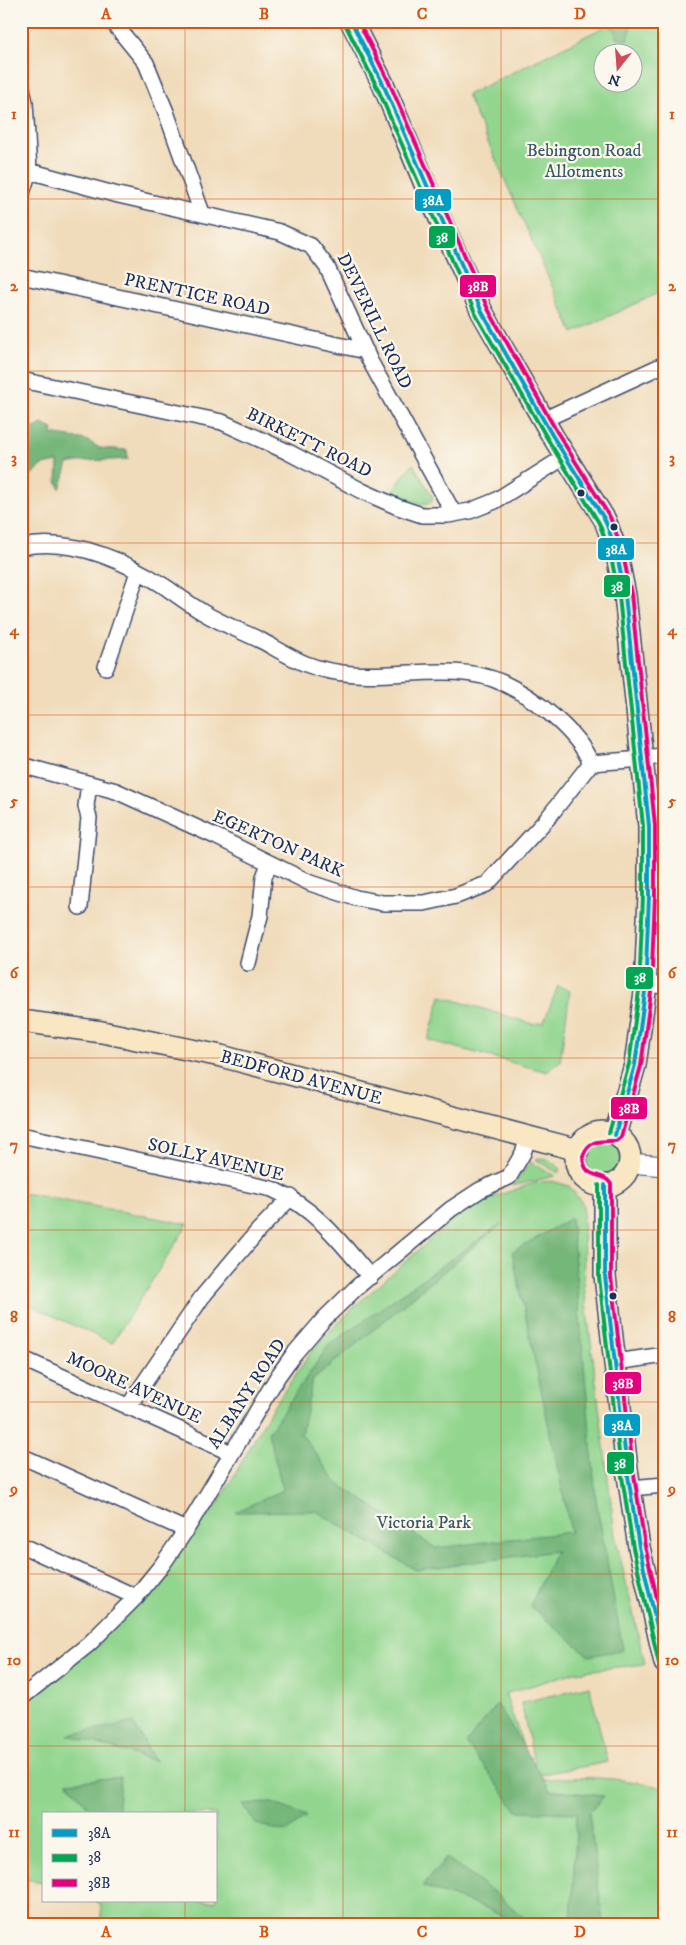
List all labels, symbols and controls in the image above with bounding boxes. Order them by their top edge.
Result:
text: A [100,4,112,24]
text: B [259,4,269,24]
text: C [417,4,427,24]
text: D [574,4,586,24]
north arrow [594,42,644,92]
text: N [606,69,623,90]
text: 1 [11,104,17,124]
text: 1 [669,104,675,124]
park label: Bebington Road Allotments [526,140,642,183]
line badge: 38A [414,188,452,212]
text: 38A [422,192,445,210]
line badge: 38 [428,225,456,249]
text: 38 [436,229,448,247]
street label: DEVERILL ROAD [332,249,416,393]
street label: PRENTICE ROAD [122,269,272,321]
line badge: 38B [459,274,497,298]
text: 2 [10,276,19,296]
text: 2 [668,276,677,296]
text: 38B [467,278,489,296]
street label: BIRKETT ROAD [243,403,375,483]
text: 3 [11,448,17,468]
text: 3 [669,448,675,468]
unlabelled marker [576,488,586,498]
unlabelled marker [609,522,619,532]
line badge: 38A [597,537,635,561]
text: 38A [605,541,628,559]
line badge: 38 [603,574,631,598]
text: 38 [611,578,623,596]
text: 4 [8,620,19,640]
text: 4 [666,620,677,640]
text: 5 [9,791,18,811]
text: 5 [667,791,676,811]
street label: EGERTON PARK [209,805,347,883]
text: 6 [10,963,20,983]
text: 6 [668,963,678,983]
line badge: 38 [625,966,654,990]
text: 38 [634,969,646,987]
street label: BEDFORD AVENUE [218,1046,385,1110]
line badge: 38B [610,1096,648,1120]
text: 38B [618,1100,640,1118]
street label: SOLLY AVENUE [146,1134,287,1186]
text: 7 [10,1135,18,1155]
text: 7 [668,1135,676,1155]
unlabelled marker [608,1291,618,1301]
text: 8 [10,1307,18,1327]
text: 8 [668,1307,676,1327]
street label: ALBANY ROAD [203,1335,291,1453]
street label: MOORE AVENUE [63,1347,205,1429]
line badge: 38B [604,1371,642,1395]
text: 38B [612,1375,634,1393]
line badge: 38A [603,1413,641,1437]
text: 38A [611,1417,634,1435]
line badge: 38 [606,1451,635,1475]
text: 38 [614,1455,626,1473]
text: 9 [9,1479,18,1499]
text: 9 [667,1479,676,1499]
park label: Victoria Park [376,1512,471,1534]
text: 10 [7,1650,22,1670]
text: 10 [665,1650,680,1670]
legend [42,1812,218,1902]
text: 11 [8,1822,20,1842]
text: 11 [666,1822,678,1842]
text: 38A [88,1824,111,1843]
text: 38 [88,1848,101,1867]
text: 38B [88,1874,111,1893]
text: A [100,1922,112,1942]
text: B [259,1922,269,1942]
text: C [417,1922,427,1942]
text: D [574,1922,586,1942]

